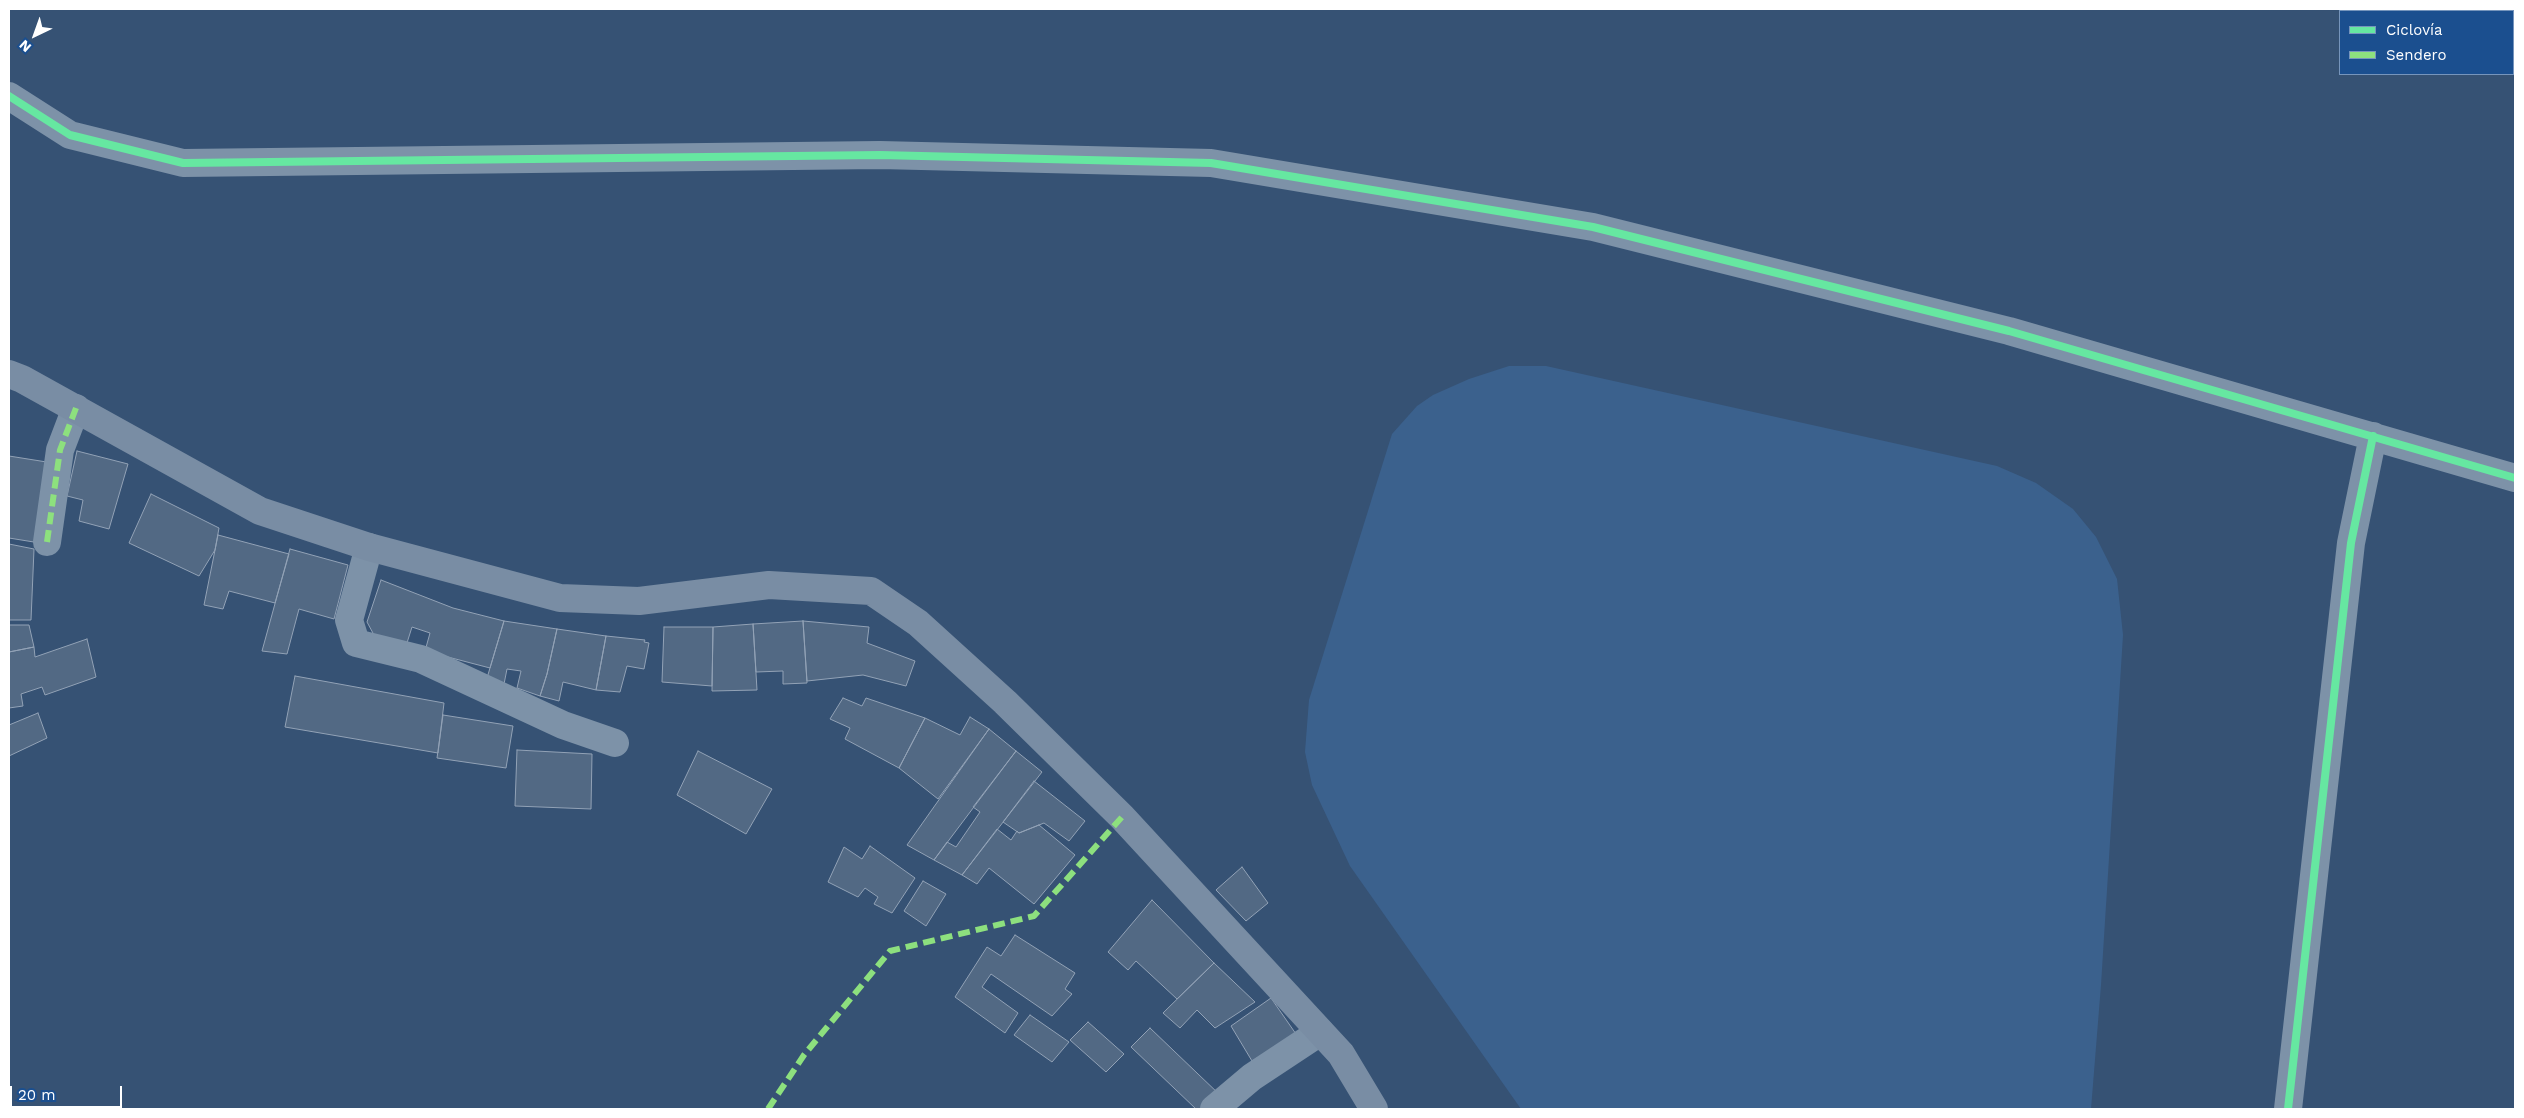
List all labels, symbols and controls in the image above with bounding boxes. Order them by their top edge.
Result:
north arrow [10,10,60,60]
legend [2339,10,2514,75]
text: Ciclovía [2386,21,2443,39]
text: N [16,37,34,56]
text: Sendero [2386,46,2447,64]
scale bar [12,1076,125,1108]
text: 20 m [18,1086,56,1104]

